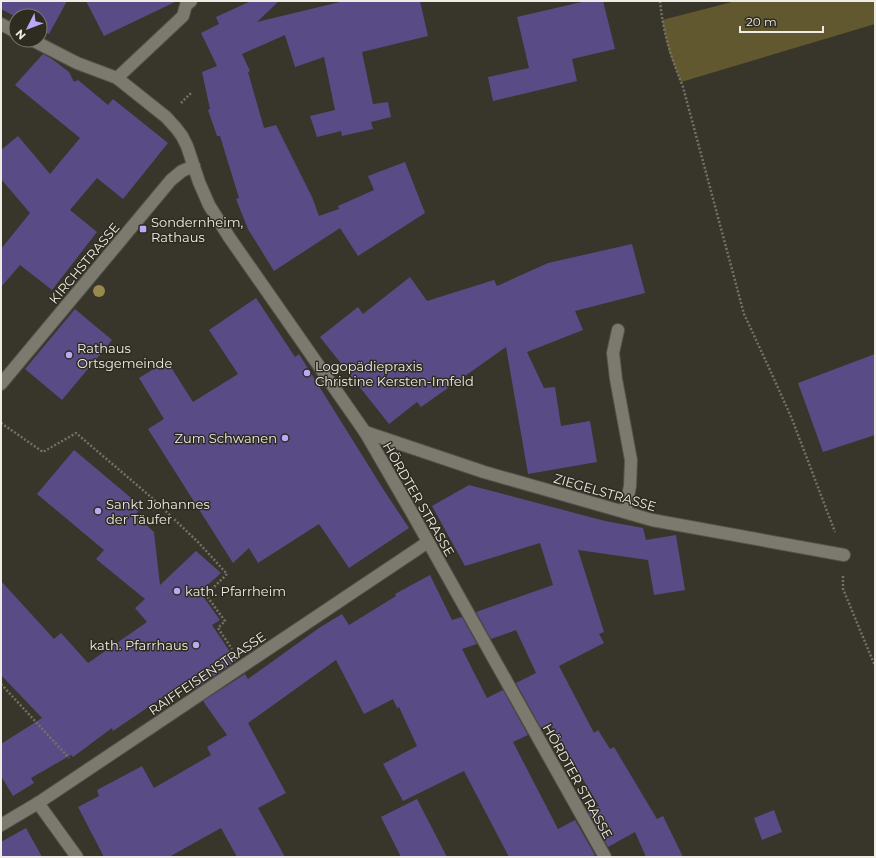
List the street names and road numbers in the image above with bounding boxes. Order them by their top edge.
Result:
street label: KIRCHSTRASSE [45,219,123,307]
street label: HÖRDTER STRASSE [380,439,458,559]
street label: ZIEGELSTRASSE [552,470,658,514]
street label: RAIFFEISENSTRASSE [145,628,269,718]
street label: HÖRDTER STRASSE [540,721,616,841]

